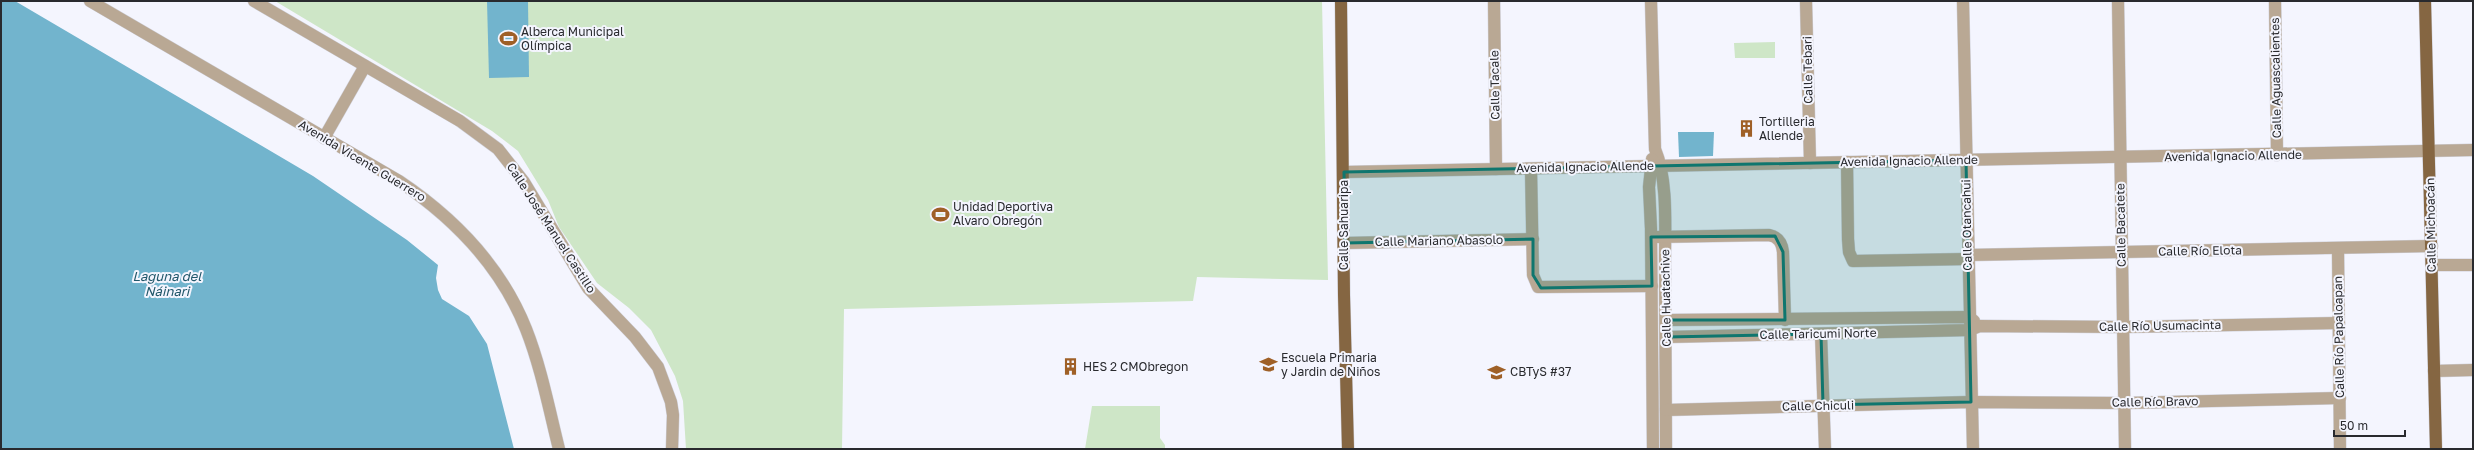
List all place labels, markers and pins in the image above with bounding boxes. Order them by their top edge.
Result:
place label: Alberca Municipal Olímpica [521,24,624,53]
sports icon: Alberca Municipal Olímpica [498,29,518,49]
place label: Tortilleria Allende [1759,114,1815,143]
building icon: Tortilleria Allende [1736,119,1756,139]
place label: Unidad Deportiva Alvaro Obregón [953,199,1053,228]
sports icon: Unidad Deportiva Alvaro Obregón [930,204,950,224]
place label: Escuela Primaria y Jardin de Niños [1281,350,1380,379]
school or university icon: Escuela Primaria y Jardin de Niños [1258,355,1278,375]
building icon: HES 2 CMObregon [1060,357,1080,377]
place label: HES 2 CMObregon [1083,359,1188,374]
school or university icon: CBTyS #37 [1487,362,1507,382]
place label: CBTyS #37 [1510,364,1571,379]

